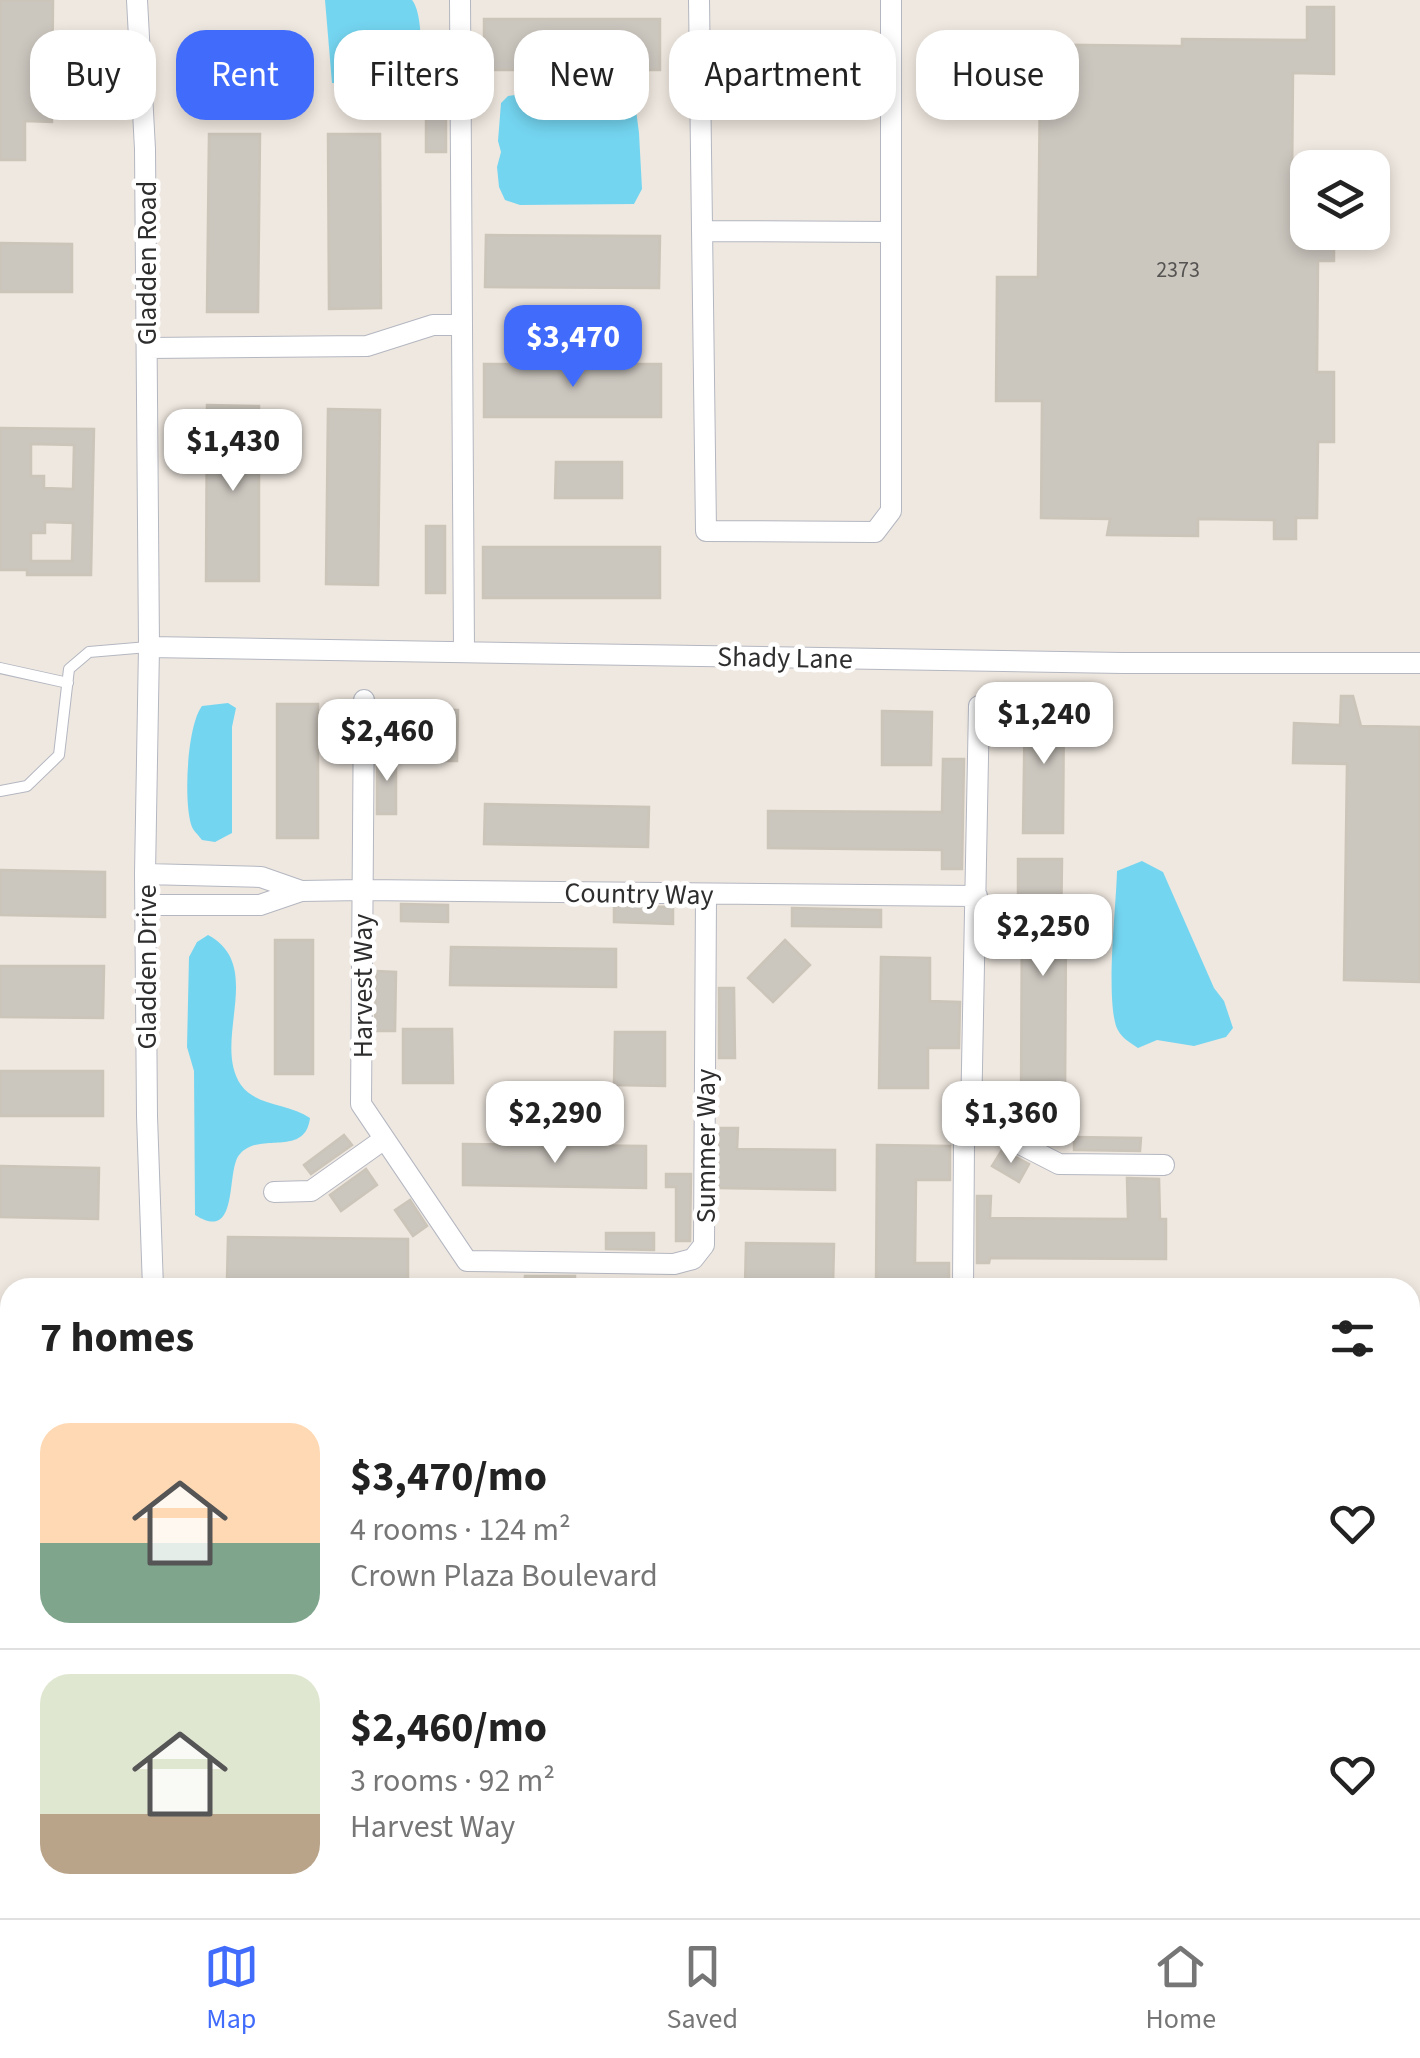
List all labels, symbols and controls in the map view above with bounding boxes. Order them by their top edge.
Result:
chip: Buy [30,30,156,120]
chip: Rent [176,30,314,120]
chip: Filters [334,30,494,120]
chip: New [514,30,649,120]
chip: Apartment [669,30,896,120]
chip: House [916,30,1079,120]
map controls [1290,150,1390,250]
button: layers [1290,150,1390,250]
street label: Gladden Road [127,181,167,345]
house number: 2373 [1156,254,1200,286]
pin: $3,470 [492,305,654,390]
text: $3,470 [526,314,620,360]
pin: $1,430 [152,409,314,494]
text: $1,430 [186,418,280,464]
street label: Shady Lane [717,637,853,679]
pin: $1,240 [963,682,1125,767]
text: $1,240 [997,691,1091,737]
pin: $2,460 [306,699,468,784]
text: $2,460 [340,708,434,754]
street label: Country Way [564,873,714,915]
street label: Gladden Drive [127,884,167,1050]
pin: $2,250 [962,894,1124,979]
text: $2,250 [996,903,1090,949]
street label: Harvest Way [343,914,383,1058]
street label: Summer Way [686,1069,726,1223]
pin: $2,290 [474,1081,636,1166]
pin: $1,360 [930,1081,1092,1166]
text: $2,290 [508,1090,602,1136]
text: $1,360 [964,1090,1058,1136]
text: 7 homes [40,1308,194,1368]
icon: filters [1325,1311,1380,1366]
text: $3,470/mo [350,1447,547,1507]
icon: home [120,1463,240,1583]
icon: heart [1325,1496,1380,1551]
text: 4 rooms · 124 m² [350,1507,571,1553]
text: Crown Plaza Boulevard [350,1553,658,1599]
text: $2,460/mo [350,1698,547,1758]
icon: home [120,1714,240,1834]
icon: heart [1325,1747,1380,1802]
text: 3 rooms · 92 m² [350,1758,555,1804]
text: Harvest Way [350,1804,515,1850]
tab: Map [204,1939,259,2039]
tab: Saved [666,1939,738,2039]
tab: Home [1146,1939,1216,2039]

